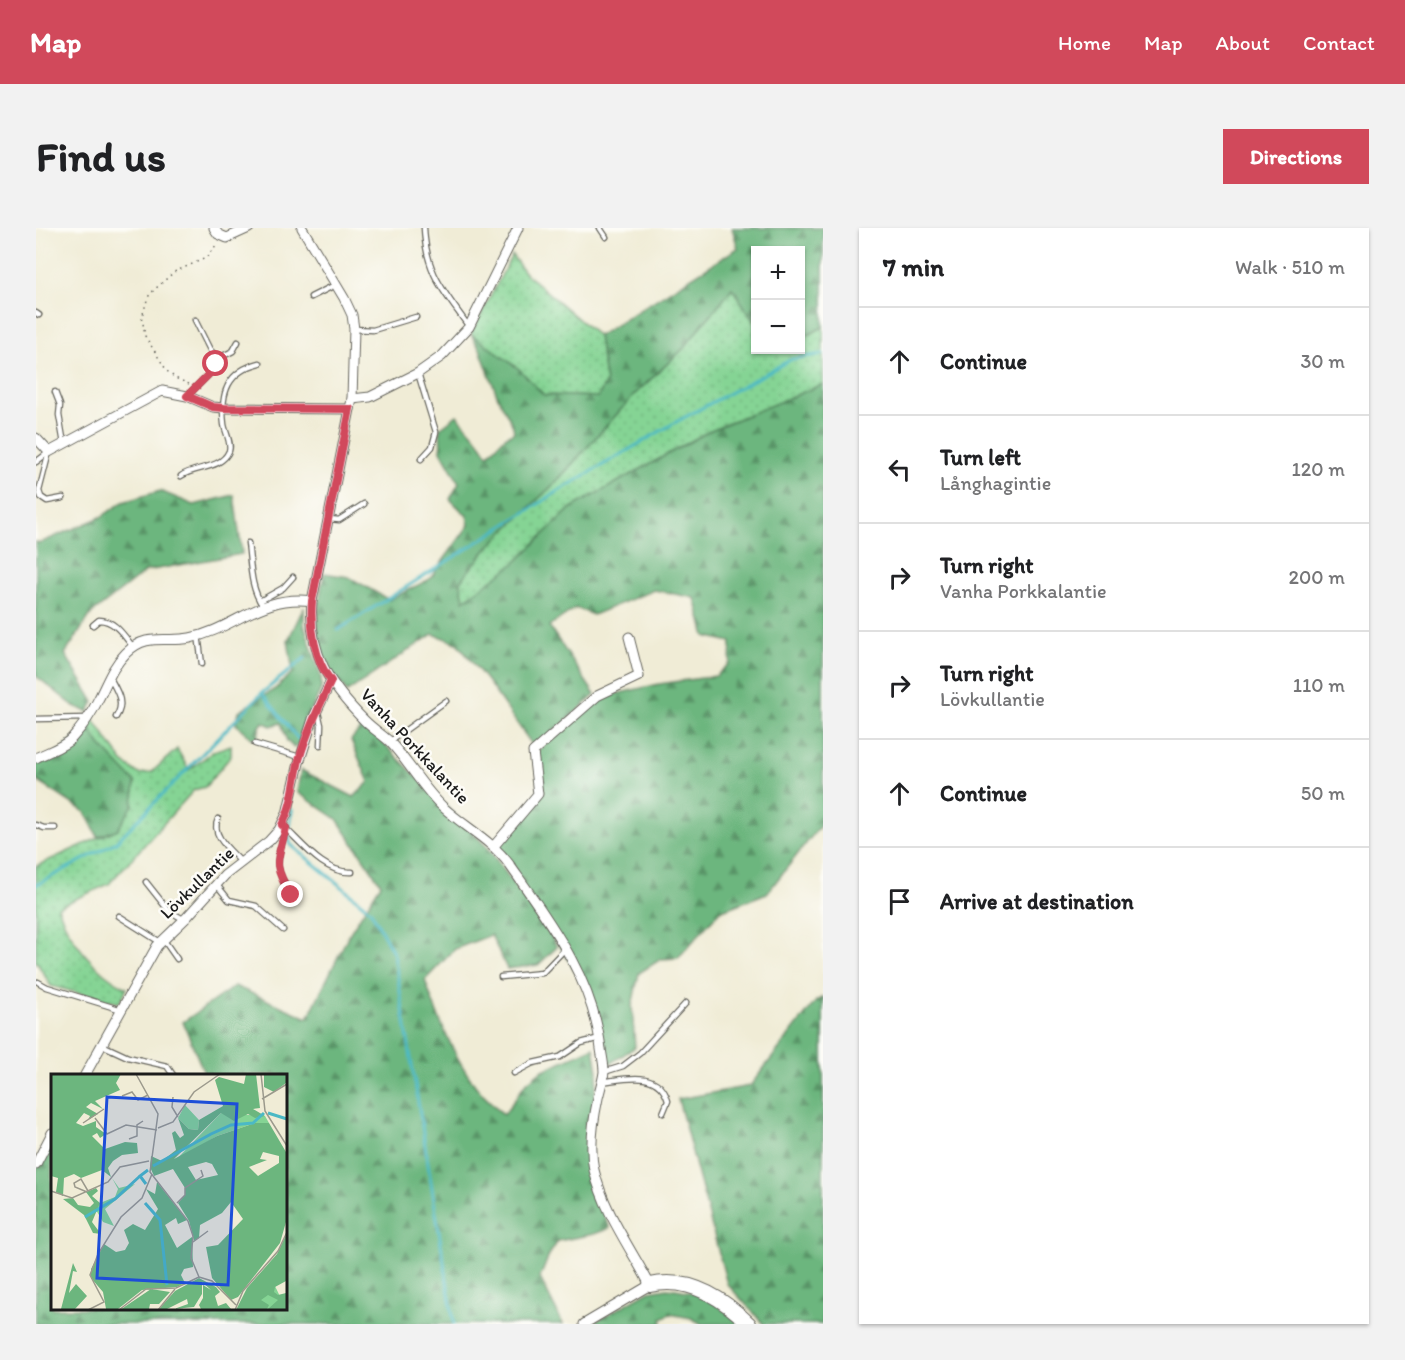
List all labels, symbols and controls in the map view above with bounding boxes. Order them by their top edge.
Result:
text: Map [30,25,81,59]
text: Home [1058,30,1111,55]
text: Map [1144,30,1183,55]
text: About [1216,30,1270,55]
text: Contact [1303,30,1375,55]
button: Directions [1223,129,1369,184]
text: Find us [36,131,166,182]
map controls [751,246,805,354]
button: + [751,246,805,300]
text: 7 min [883,251,944,283]
text: Walk · 510 m [1235,255,1345,279]
button: − [751,300,805,354]
icon: ahead [883,345,916,378]
text: Continue [940,348,1027,375]
text: 30 m [1300,349,1345,373]
route start [202,350,228,376]
text: Turn left [940,444,1021,471]
icon: left [883,453,916,486]
text: 120 m [1292,457,1345,481]
text: Långhagintie [940,471,1051,495]
text: Turn right [940,552,1034,579]
icon: right [883,561,916,594]
text: 200 m [1289,565,1345,589]
text: Vanha Porkkalantie [940,579,1107,603]
text: Turn right [940,660,1034,687]
icon: right [883,669,916,702]
text: 110 m [1293,673,1345,697]
street label: Vanha Porkkalantie [356,684,474,808]
text: Lövkullantie [940,687,1045,711]
icon: ahead [883,777,916,810]
text: Continue [940,780,1027,807]
text: 50 m [1301,781,1345,805]
street label: Lövkullantie [155,842,239,924]
route end [277,881,303,907]
icon: arrive [883,885,916,918]
text: Arrive at destination [940,888,1134,915]
inset map [51,1074,286,1309]

